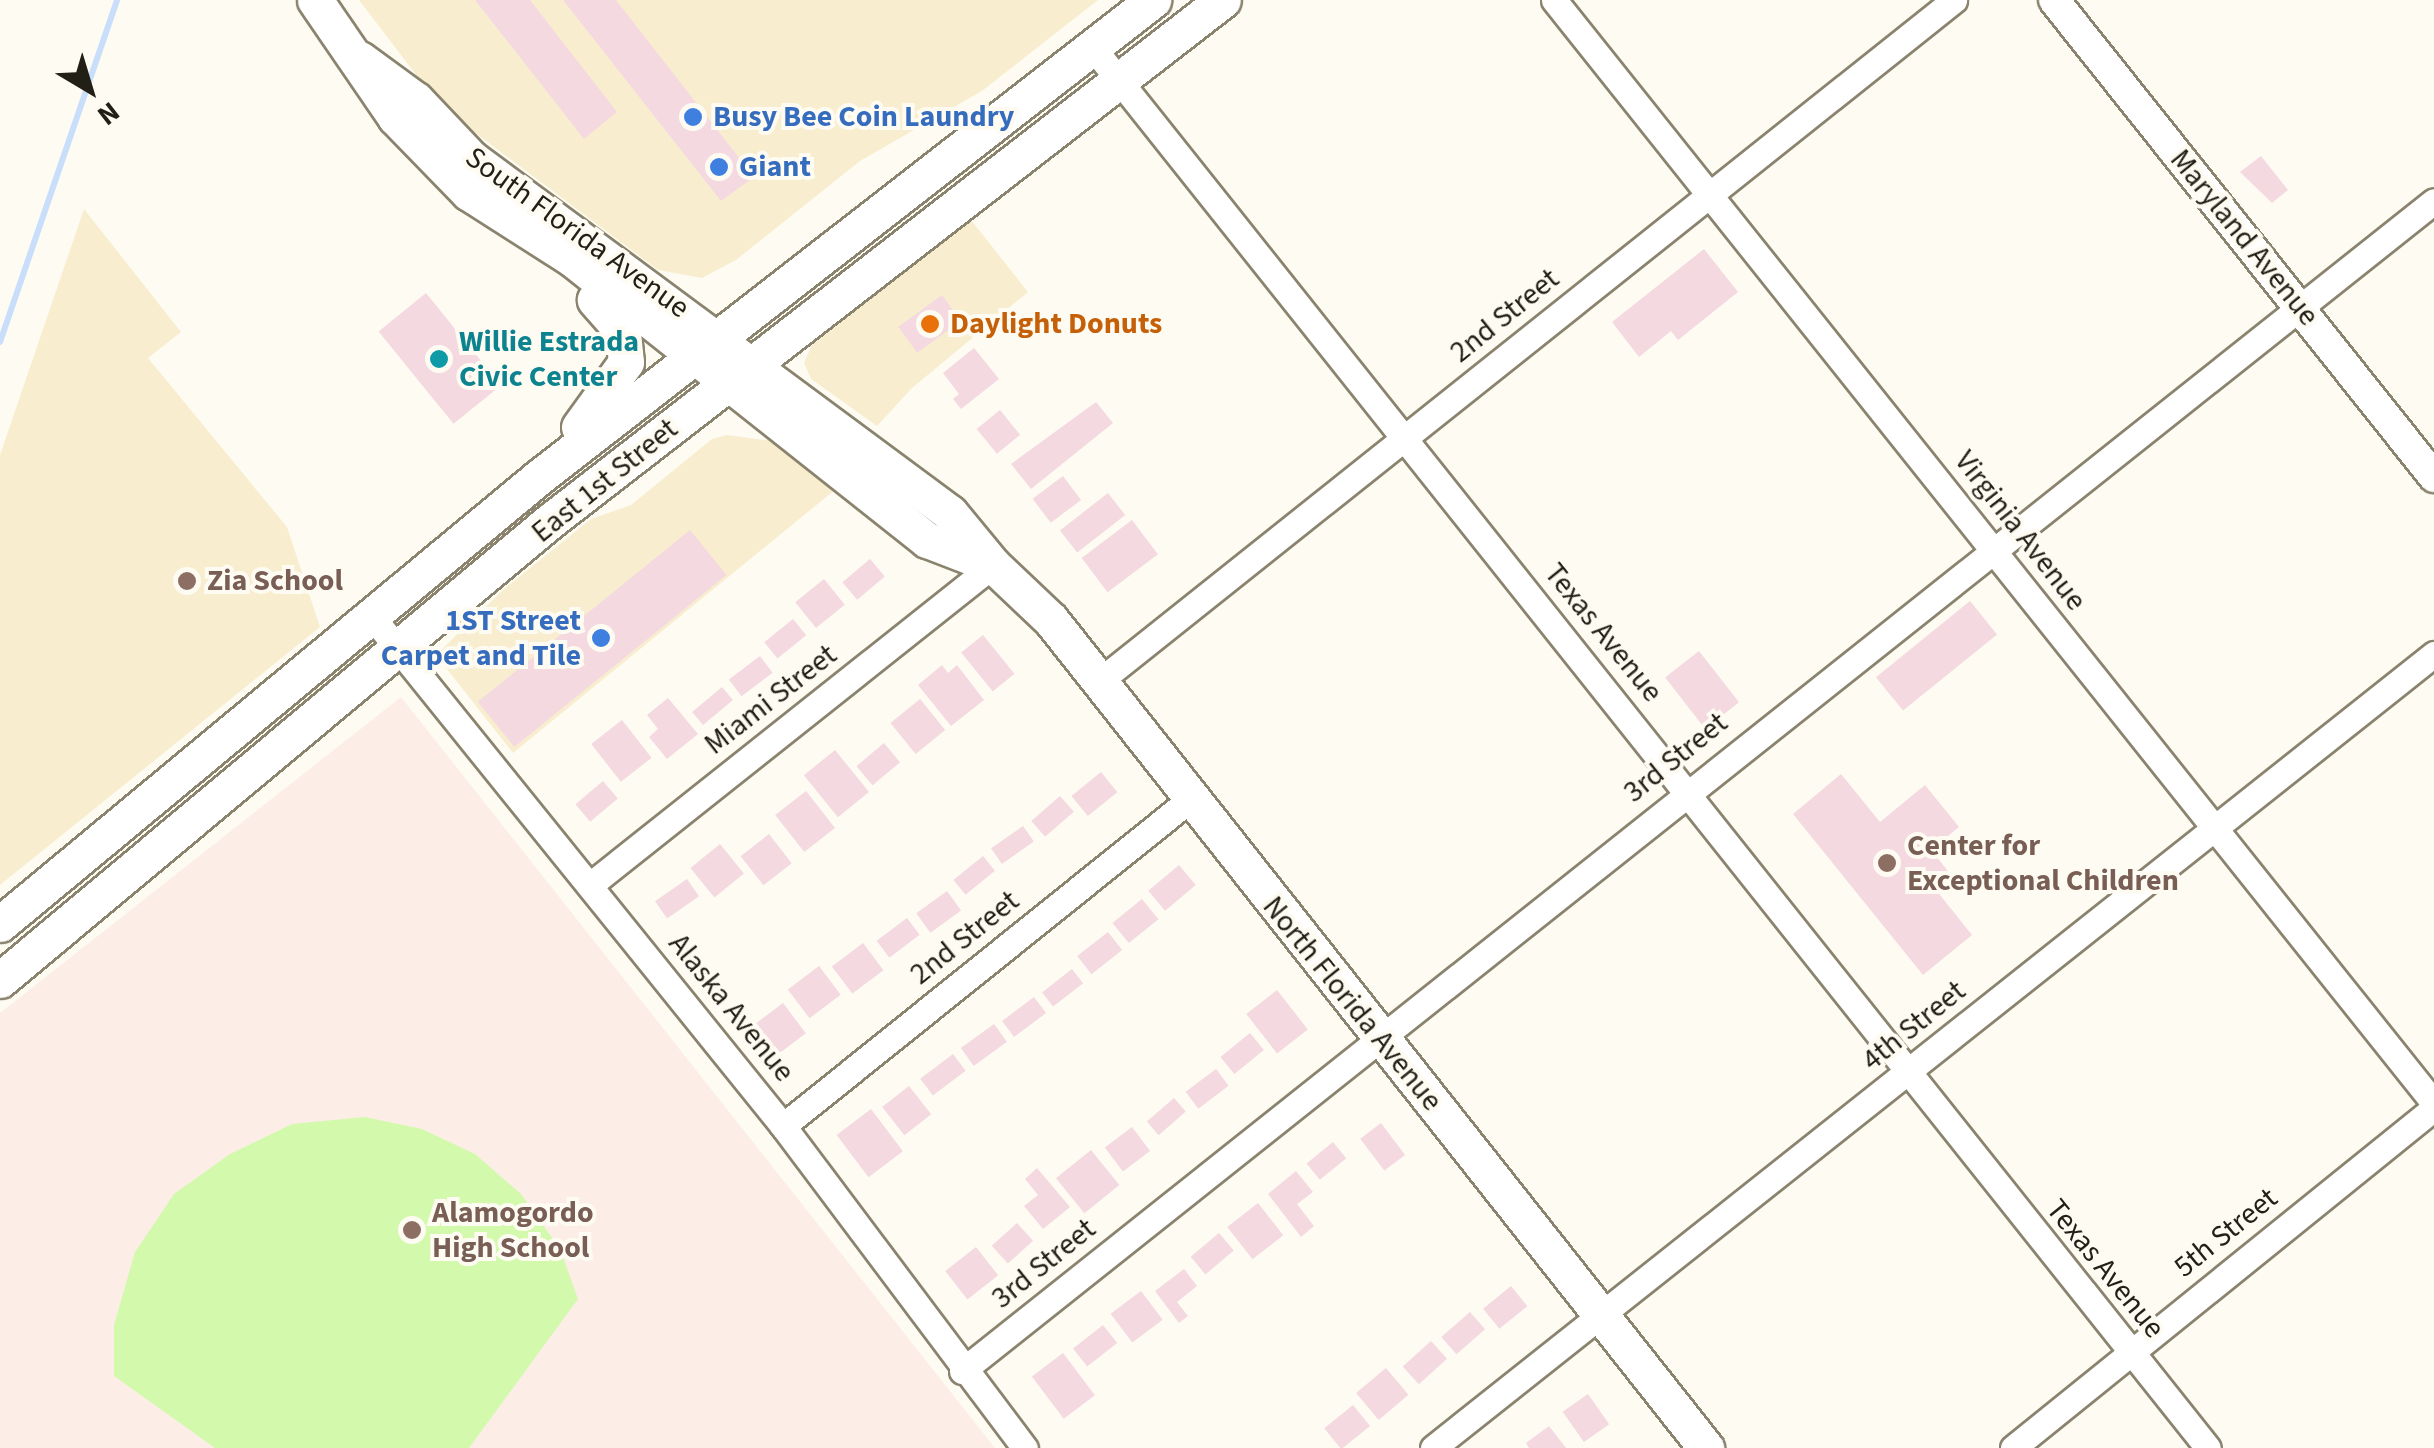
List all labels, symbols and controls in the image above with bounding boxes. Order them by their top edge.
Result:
north arrow [40,40,140,140]
text: N [89,92,128,135]
place label: Busy Bee Coin Laundry [713,99,1014,135]
marker: Busy Bee Coin Laundry [682,106,704,128]
street label: South Florida Avenue [458,140,696,326]
street label: Maryland Avenue [2162,143,2326,333]
place label: Giant [739,149,811,185]
marker: Giant [708,156,730,178]
street label: 2nd Street [1443,261,1567,371]
place label: Daylight Donuts [950,306,1162,342]
marker: Daylight Donuts [919,313,941,335]
place label: Willie Estrada Civic Center [459,324,639,394]
marker: Willie Estrada Civic Center [428,348,450,370]
street label: East 1st Street [525,411,685,551]
street label: Virginia Avenue [1946,444,2094,618]
street label: Texas Avenue [1536,556,1670,710]
place label: Zia School [207,563,343,599]
marker: Zia School [176,570,198,592]
place label: 1ST Street Carpet and Tile [381,603,581,674]
marker: 1ST Street Carpet and Tile [590,627,612,649]
street label: Miami Street [698,637,844,763]
street label: 3rd Street [1617,705,1735,811]
place label: Center for Exceptional Children [1907,828,2179,898]
marker: Center for Exceptional Children [1876,852,1898,874]
street label: 2nd Street [903,883,1027,993]
street label: North Florida Avenue [1255,890,1449,1118]
street label: Alaska Avenue [660,927,802,1089]
street label: 4th Street [1855,973,1973,1079]
street label: 5th Street [2167,1180,2285,1286]
street label: Texas Avenue [2038,1192,2172,1346]
place label: Alamogordo High School [432,1195,594,1266]
street label: 3rd Street [985,1211,1103,1317]
marker: Alamogordo High School [401,1219,423,1241]

